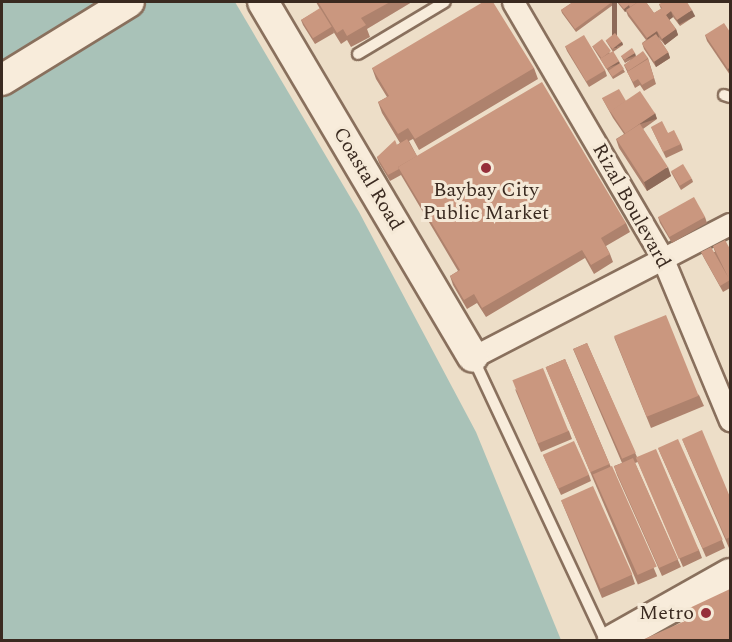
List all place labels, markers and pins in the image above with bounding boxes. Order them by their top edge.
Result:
marker: Baybay City Public Market [479,161,493,175]
place label: Baybay City Public Market [423,178,549,225]
place label: Metro [639,601,694,625]
marker: Metro [699,606,713,620]

